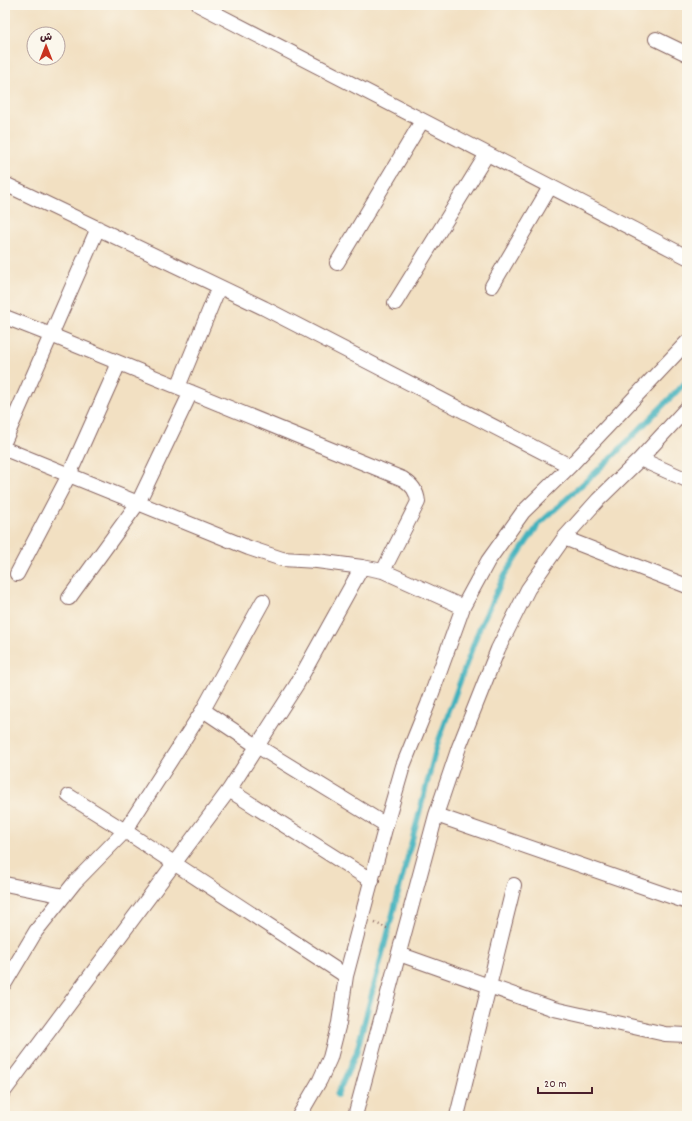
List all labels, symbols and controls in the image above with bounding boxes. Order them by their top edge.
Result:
north arrow [26,26,66,66]
text: ش [40,30,52,46]
scale bar [538,1069,592,1095]
text: 20 m [544,1076,567,1093]

